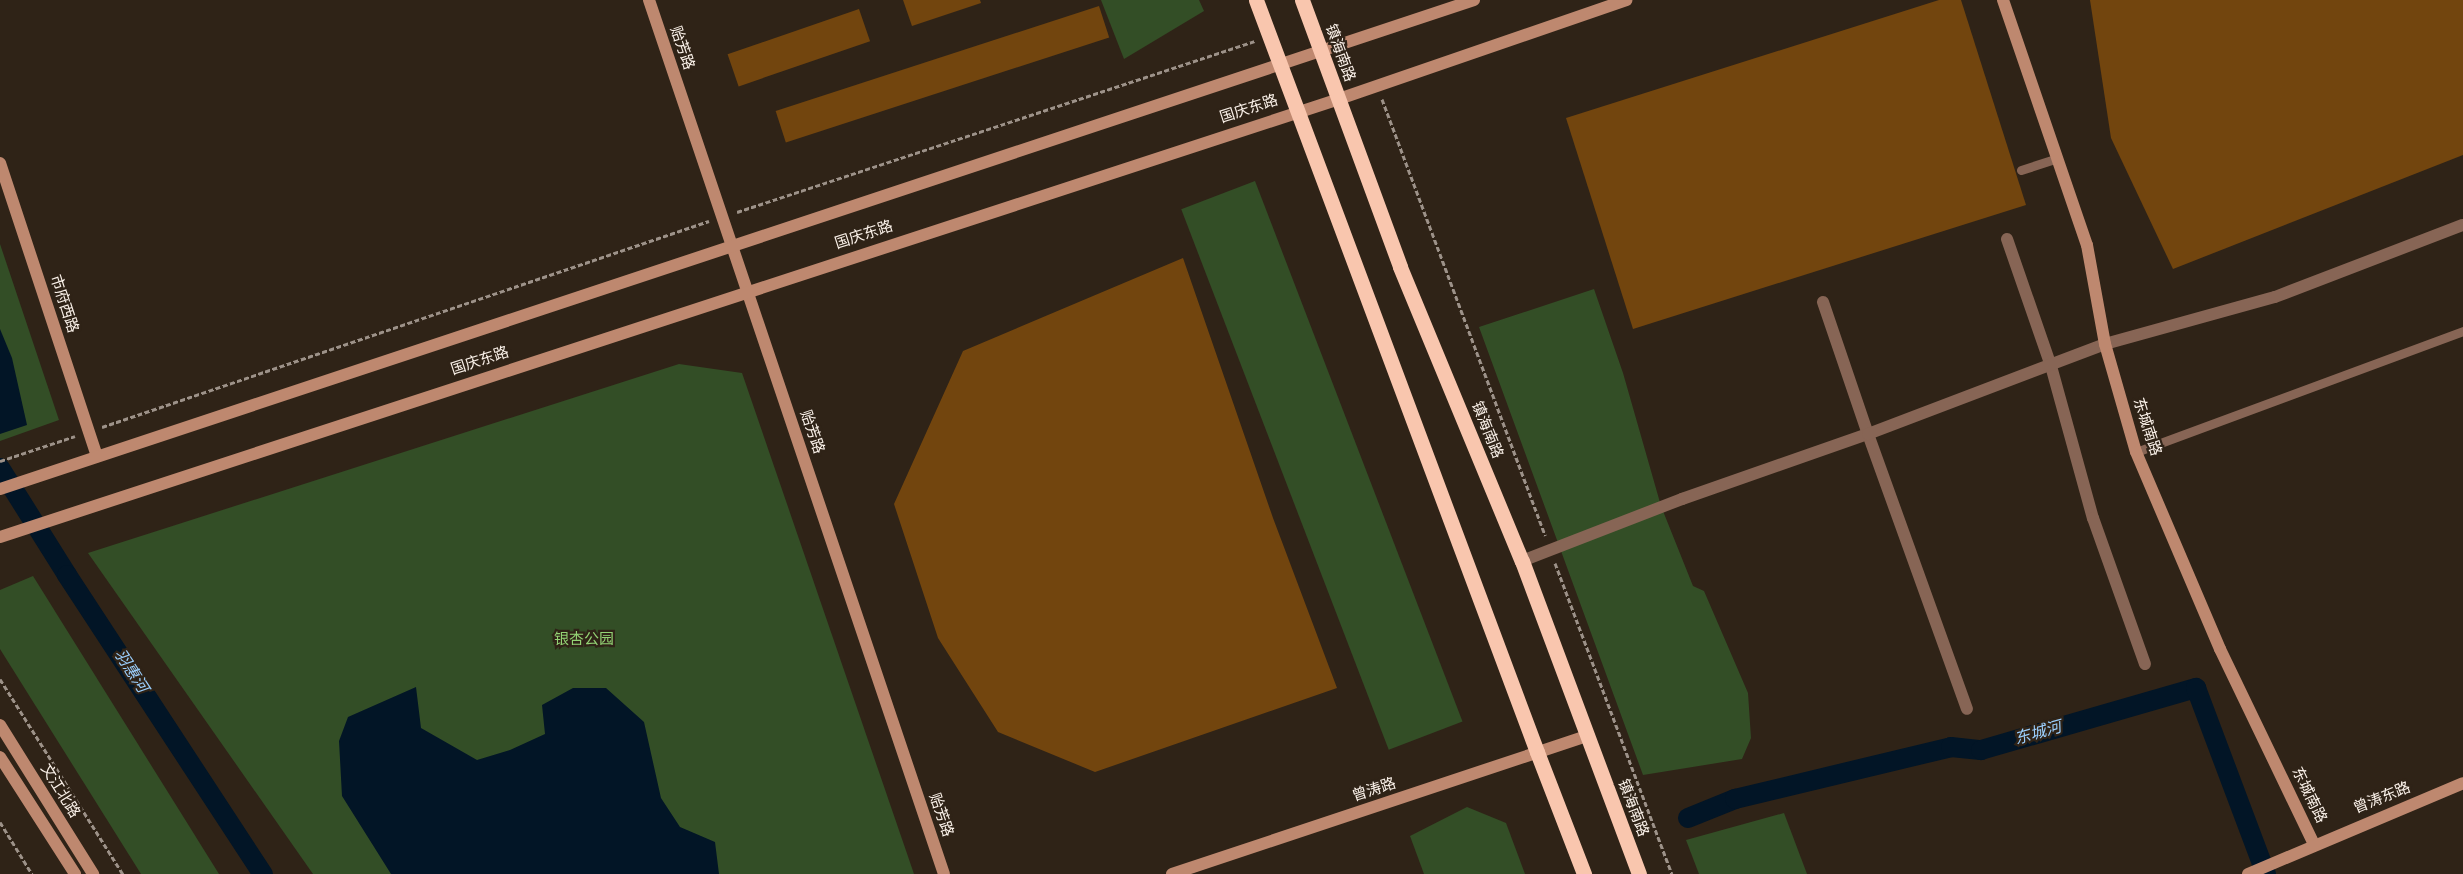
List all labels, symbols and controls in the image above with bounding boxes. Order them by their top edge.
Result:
street label: 镇海南路 [1321,22,1359,84]
street label: 贻芳路 [666,24,698,72]
street label: 国庆东路 [1218,91,1280,127]
street label: 国庆东路 [833,217,895,253]
street label: 市府西路 [46,273,82,335]
street label: 国庆东路 [449,343,511,379]
street label: 东城南路 [2129,396,2165,458]
street label: 镇海南路 [1467,399,1507,461]
street label: 贻芳路 [796,408,828,456]
park label: 银杏公园 [554,631,614,649]
water label: 羽惠河 [110,646,152,696]
water label: 东城河 [2012,717,2064,749]
street label: 文江北路 [36,761,84,821]
street label: 东城南路 [2288,764,2330,826]
street label: 曾涛路 [1350,774,1398,806]
street label: 镇海南路 [1614,777,1652,839]
street label: 曾涛东路 [2351,778,2413,818]
street label: 贻芳路 [925,791,957,839]

